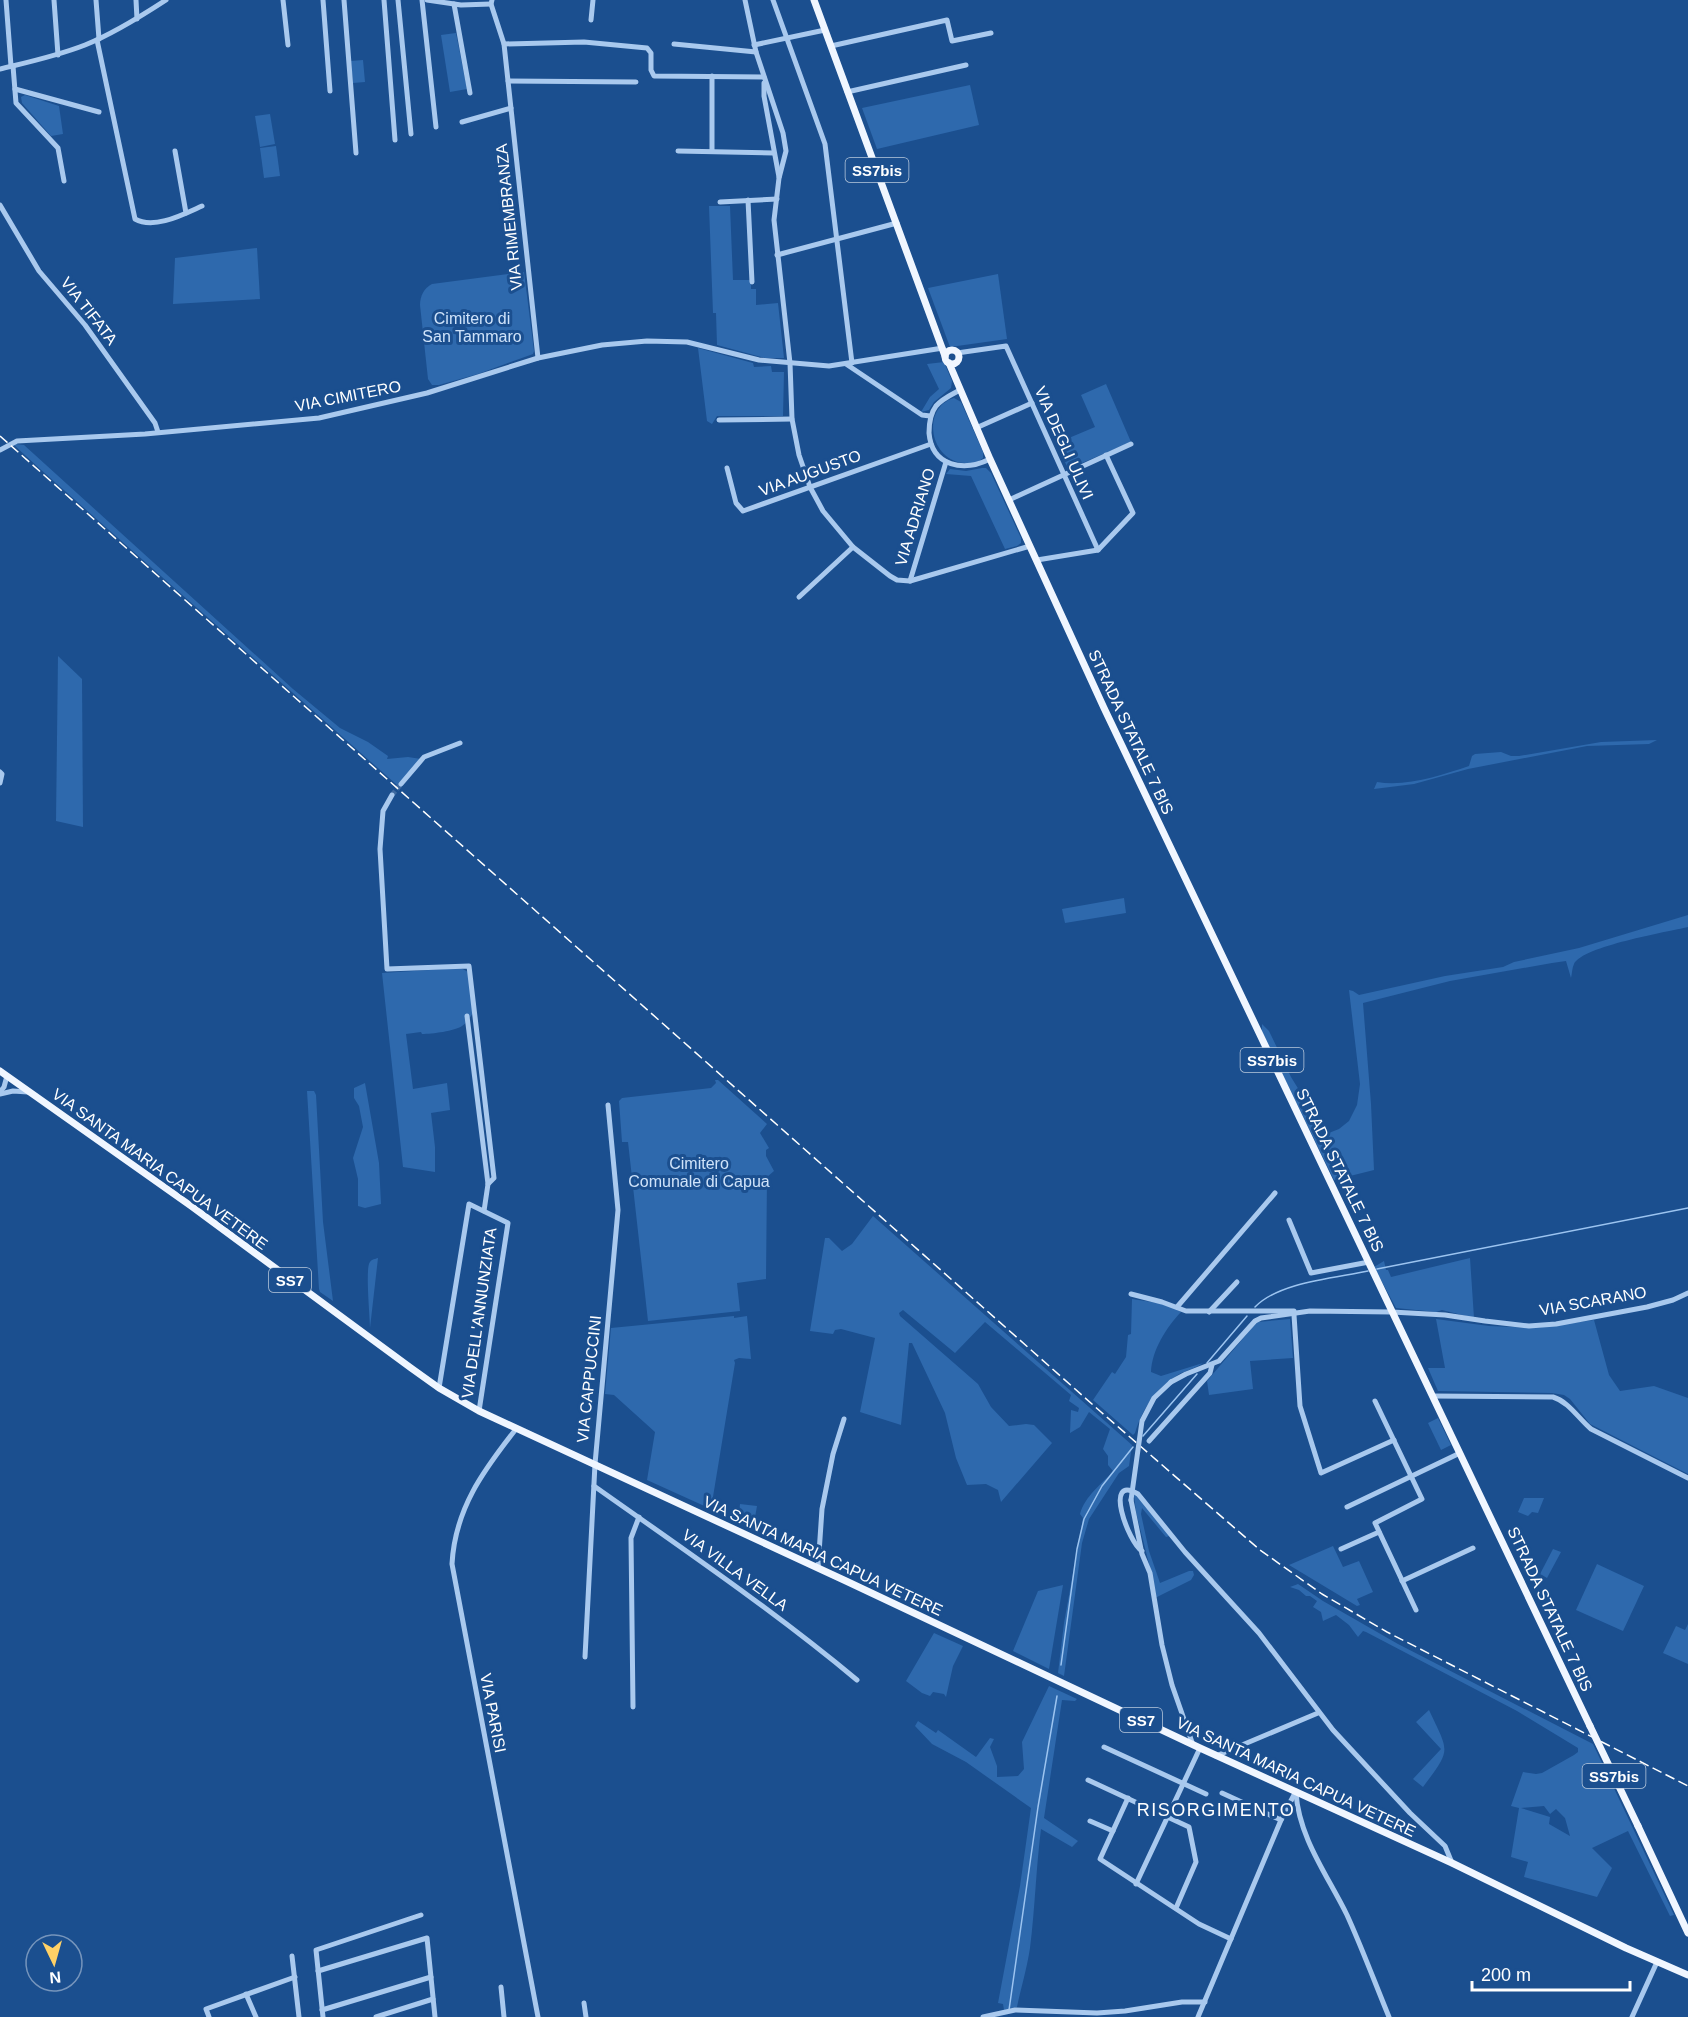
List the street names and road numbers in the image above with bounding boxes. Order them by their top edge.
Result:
street label: VIA RIMEMBRANZA [493,142,525,291]
road number: SS7bis [846,158,908,182]
street label: VIA TIFATA [57,274,121,348]
street label: VIA CIMITERO [294,377,402,415]
street label: VIA DEGLI ULIVI [1031,384,1097,502]
street label: VIA AUGUSTO [757,447,863,499]
street label: VIA ADRIANO [892,466,938,568]
street label: STRADA STATALE 7 BIS [1085,647,1177,817]
road number: SS7bis [1240,1048,1304,1072]
street label: VIA SANTA MARIA CAPUA VETERE [49,1085,271,1253]
street label: STRADA STATALE 7 BIS [1293,1086,1387,1254]
street label: VIA DELL'ANNUNZIATA [459,1226,499,1399]
road number: SS7 [269,1268,311,1292]
street label: VIA SCARANO [1538,1283,1648,1319]
street label: VIA CAPPUCCINI [574,1314,604,1444]
street label: VIA SANTA MARIA CAPUA VETERE [701,1493,945,1619]
street label: STRADA STATALE 7 BIS [1504,1524,1596,1694]
street label: VIA VILLA VELLA [679,1526,791,1614]
street label: VIA PARISI [477,1672,509,1754]
road number: SS7 [1120,1708,1162,1732]
street label: VIA SANTA MARIA CAPUA VETERE [1174,1714,1418,1840]
road number: SS7bis [1582,1764,1646,1788]

